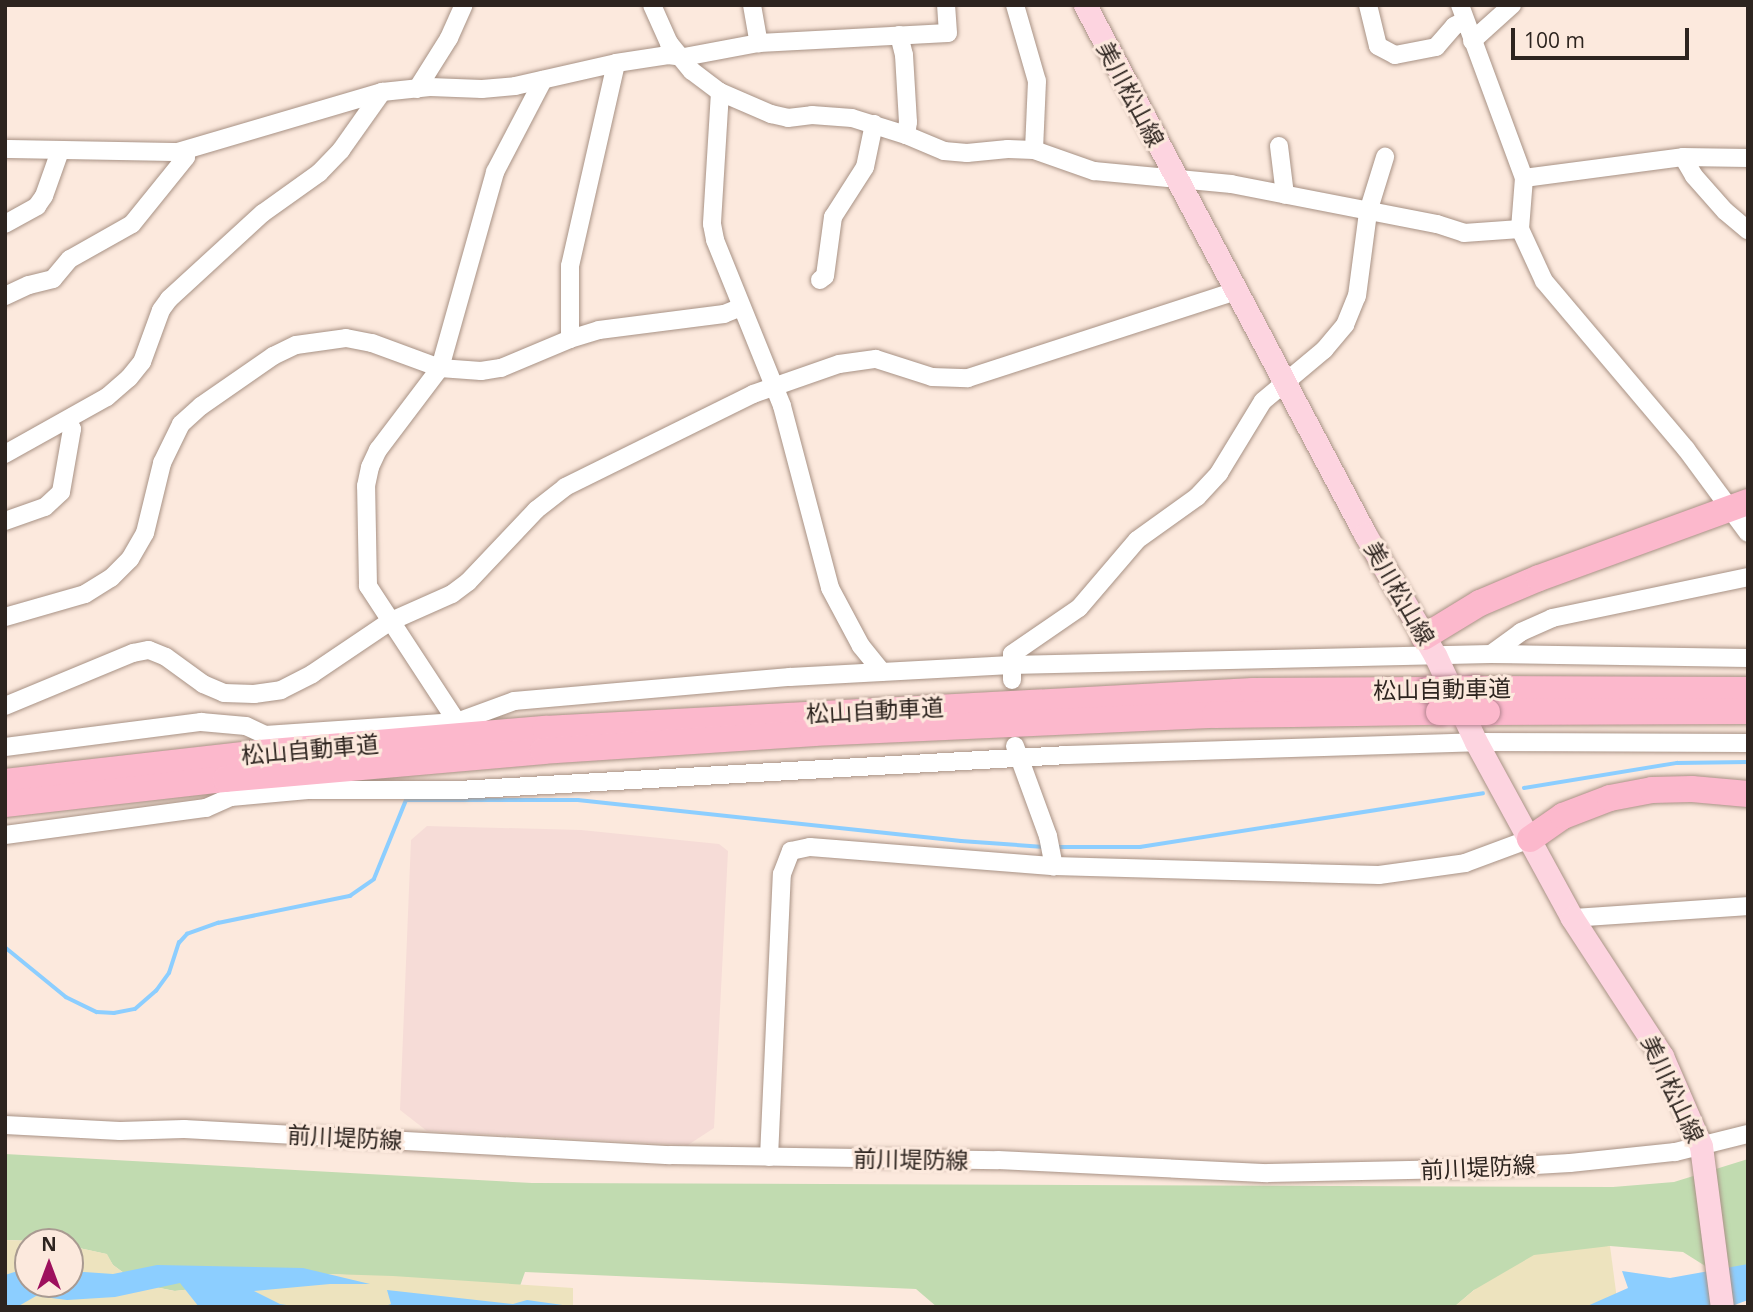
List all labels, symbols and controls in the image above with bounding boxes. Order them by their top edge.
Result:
scale bar [1515,14,1694,58]
text: 100 m [1524,26,1585,54]
street label: 美川松山線 [1092,37,1170,151]
street label: 美川松山線 [1359,536,1441,650]
street label: 松山自動車道 [1373,674,1511,704]
street label: 松山自動車道 [805,693,945,727]
street label: 松山自動車道 [240,729,380,769]
street label: 美川松山線 [1636,1031,1710,1147]
street label: 前川堤防線 [287,1120,403,1154]
street label: 前川堤防線 [853,1144,969,1174]
street label: 前川堤防線 [1420,1150,1536,1184]
north arrow [14,1228,84,1298]
text: N [41,1231,57,1257]

